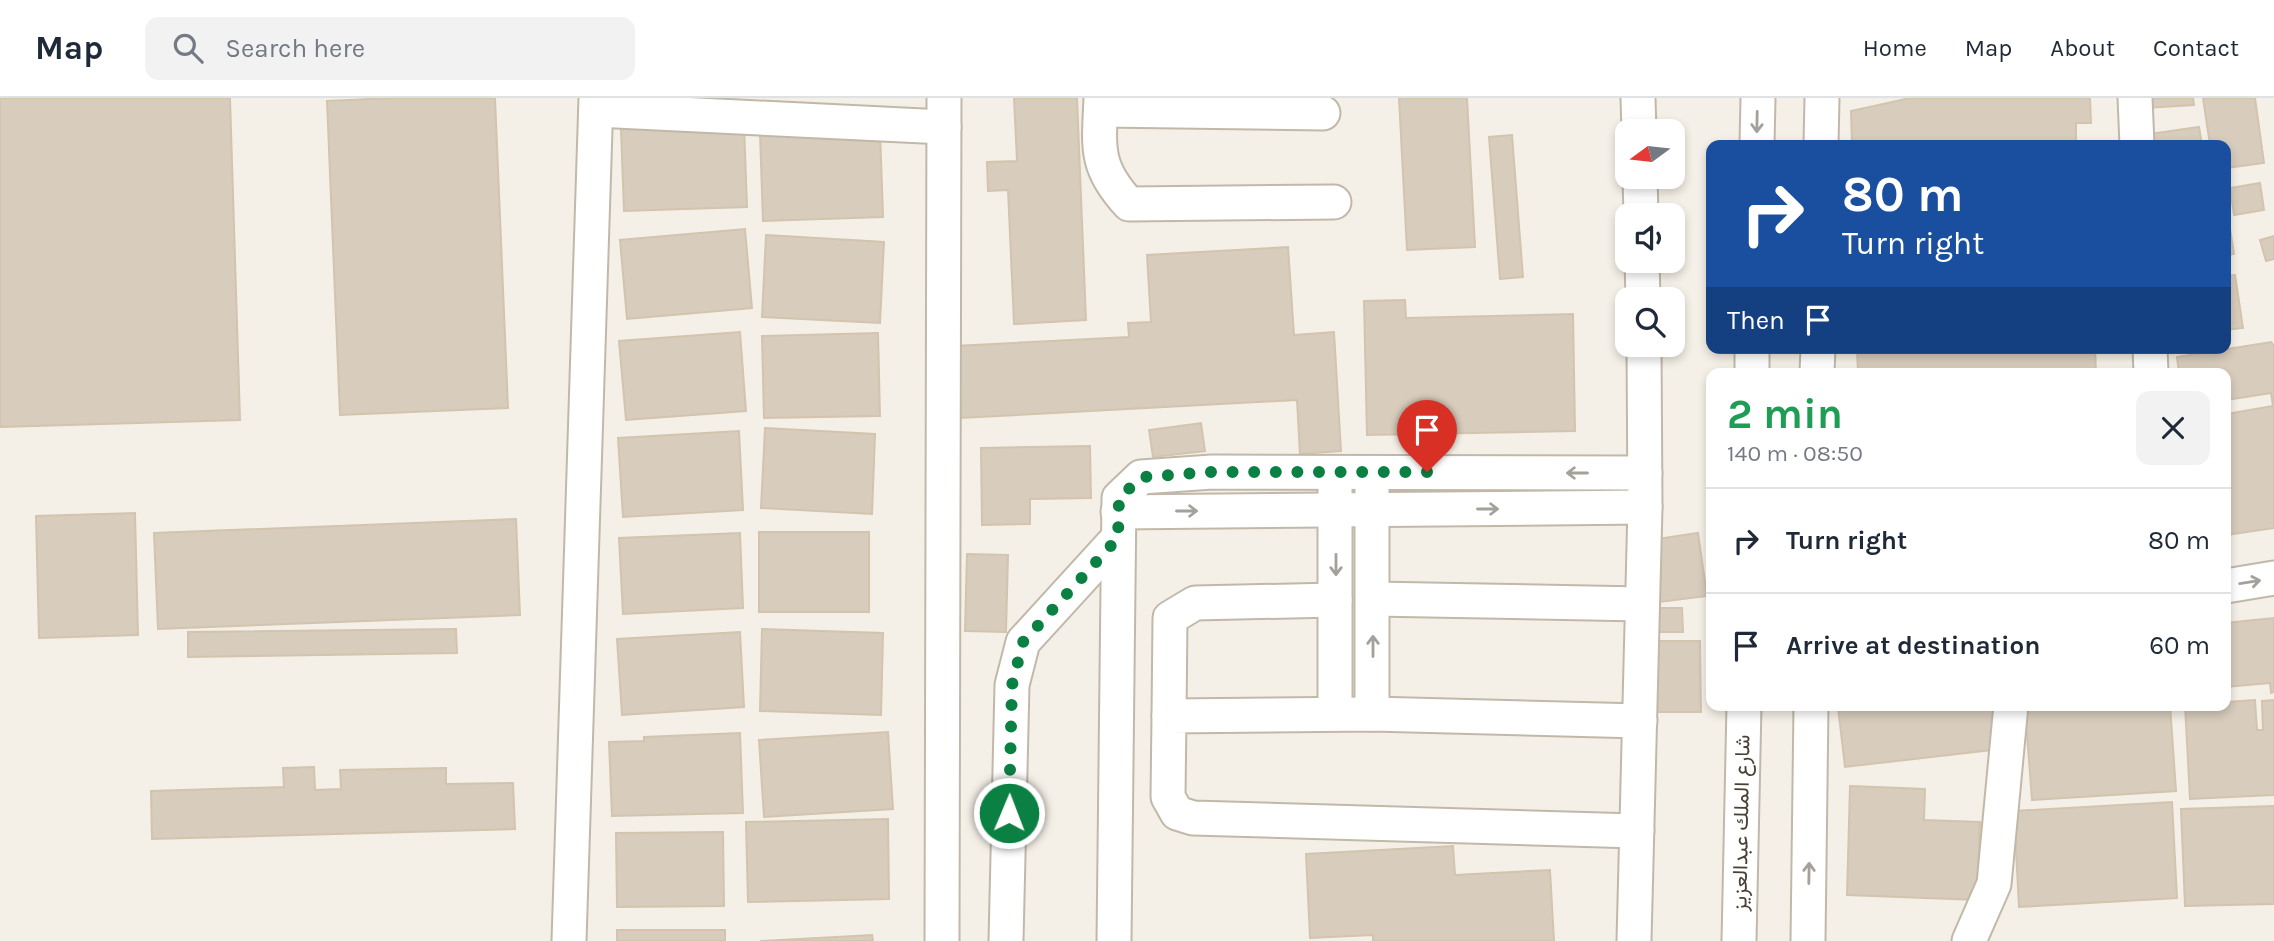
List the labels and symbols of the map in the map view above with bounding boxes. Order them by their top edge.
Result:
one-way arrow [1751,110,1764,133]
north arrow [1615,119,1685,189]
pin [1397,400,1457,472]
one-way arrow [1566,466,1589,480]
one-way arrow [1476,502,1499,515]
one-way arrow [1175,504,1198,518]
one-way arrow [1329,553,1342,576]
one-way arrow [2238,575,2261,588]
one-way arrow [1366,635,1380,658]
street label: شارع الملك عبدالعزيز [1727,734,1757,913]
position arrow [972,776,1046,850]
one-way arrow [1802,862,1816,885]

